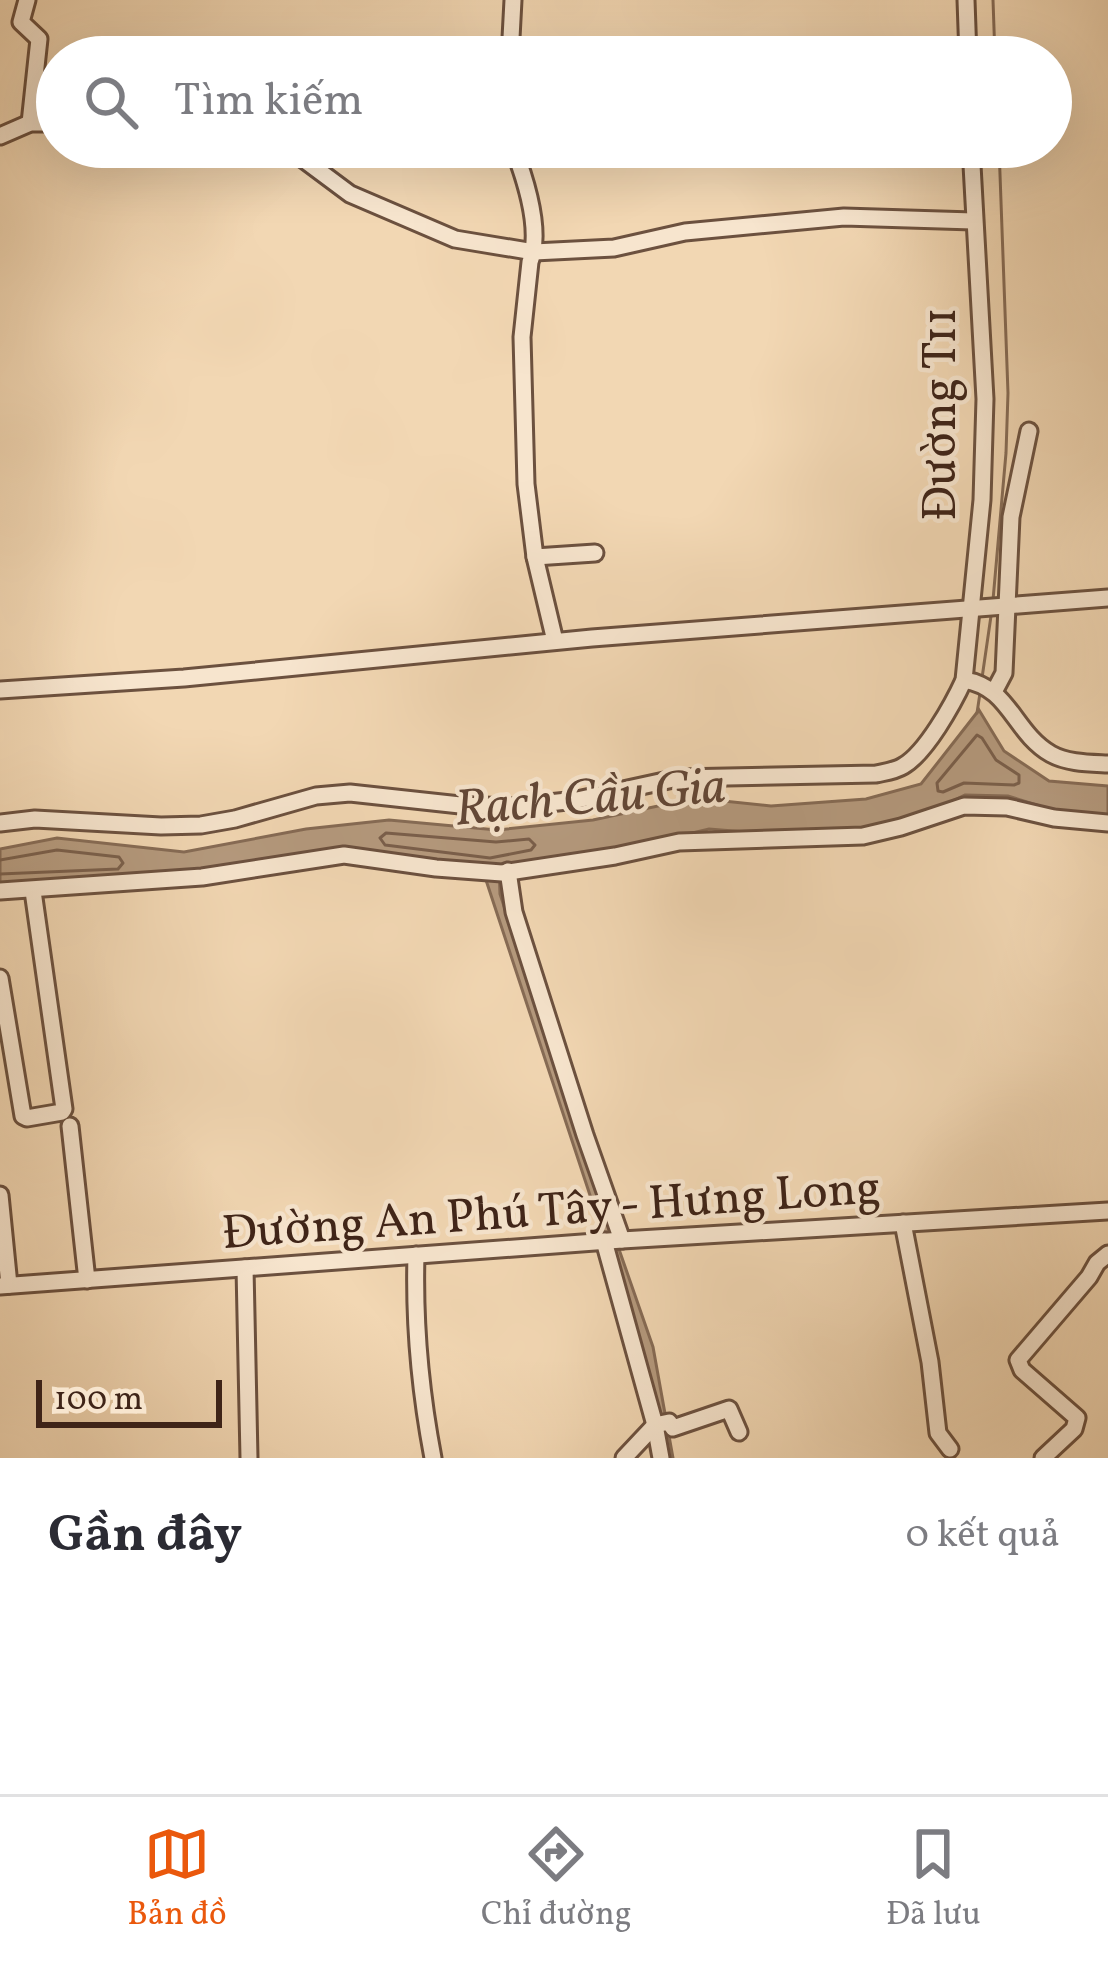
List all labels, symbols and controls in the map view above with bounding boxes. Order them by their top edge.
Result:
search box [36,36,1072,168]
icon: search [78,69,144,135]
text: Tìm kiếm [174,71,363,134]
street label: Đường T11 [909,307,976,521]
water label: Rạch Cầu Gia [452,752,729,847]
street label: Đường An Phú Tây - Hưng Long [220,1156,883,1269]
scale bar [36,1374,222,1427]
text: 100 m [54,1378,143,1424]
text: Gần đây [48,1501,242,1572]
text: 0 kết quả [905,1509,1060,1563]
tab: Bản đồ [127,1821,227,1939]
tab: Chỉ đường [481,1821,632,1939]
tab: Đã lưu [886,1821,981,1939]

